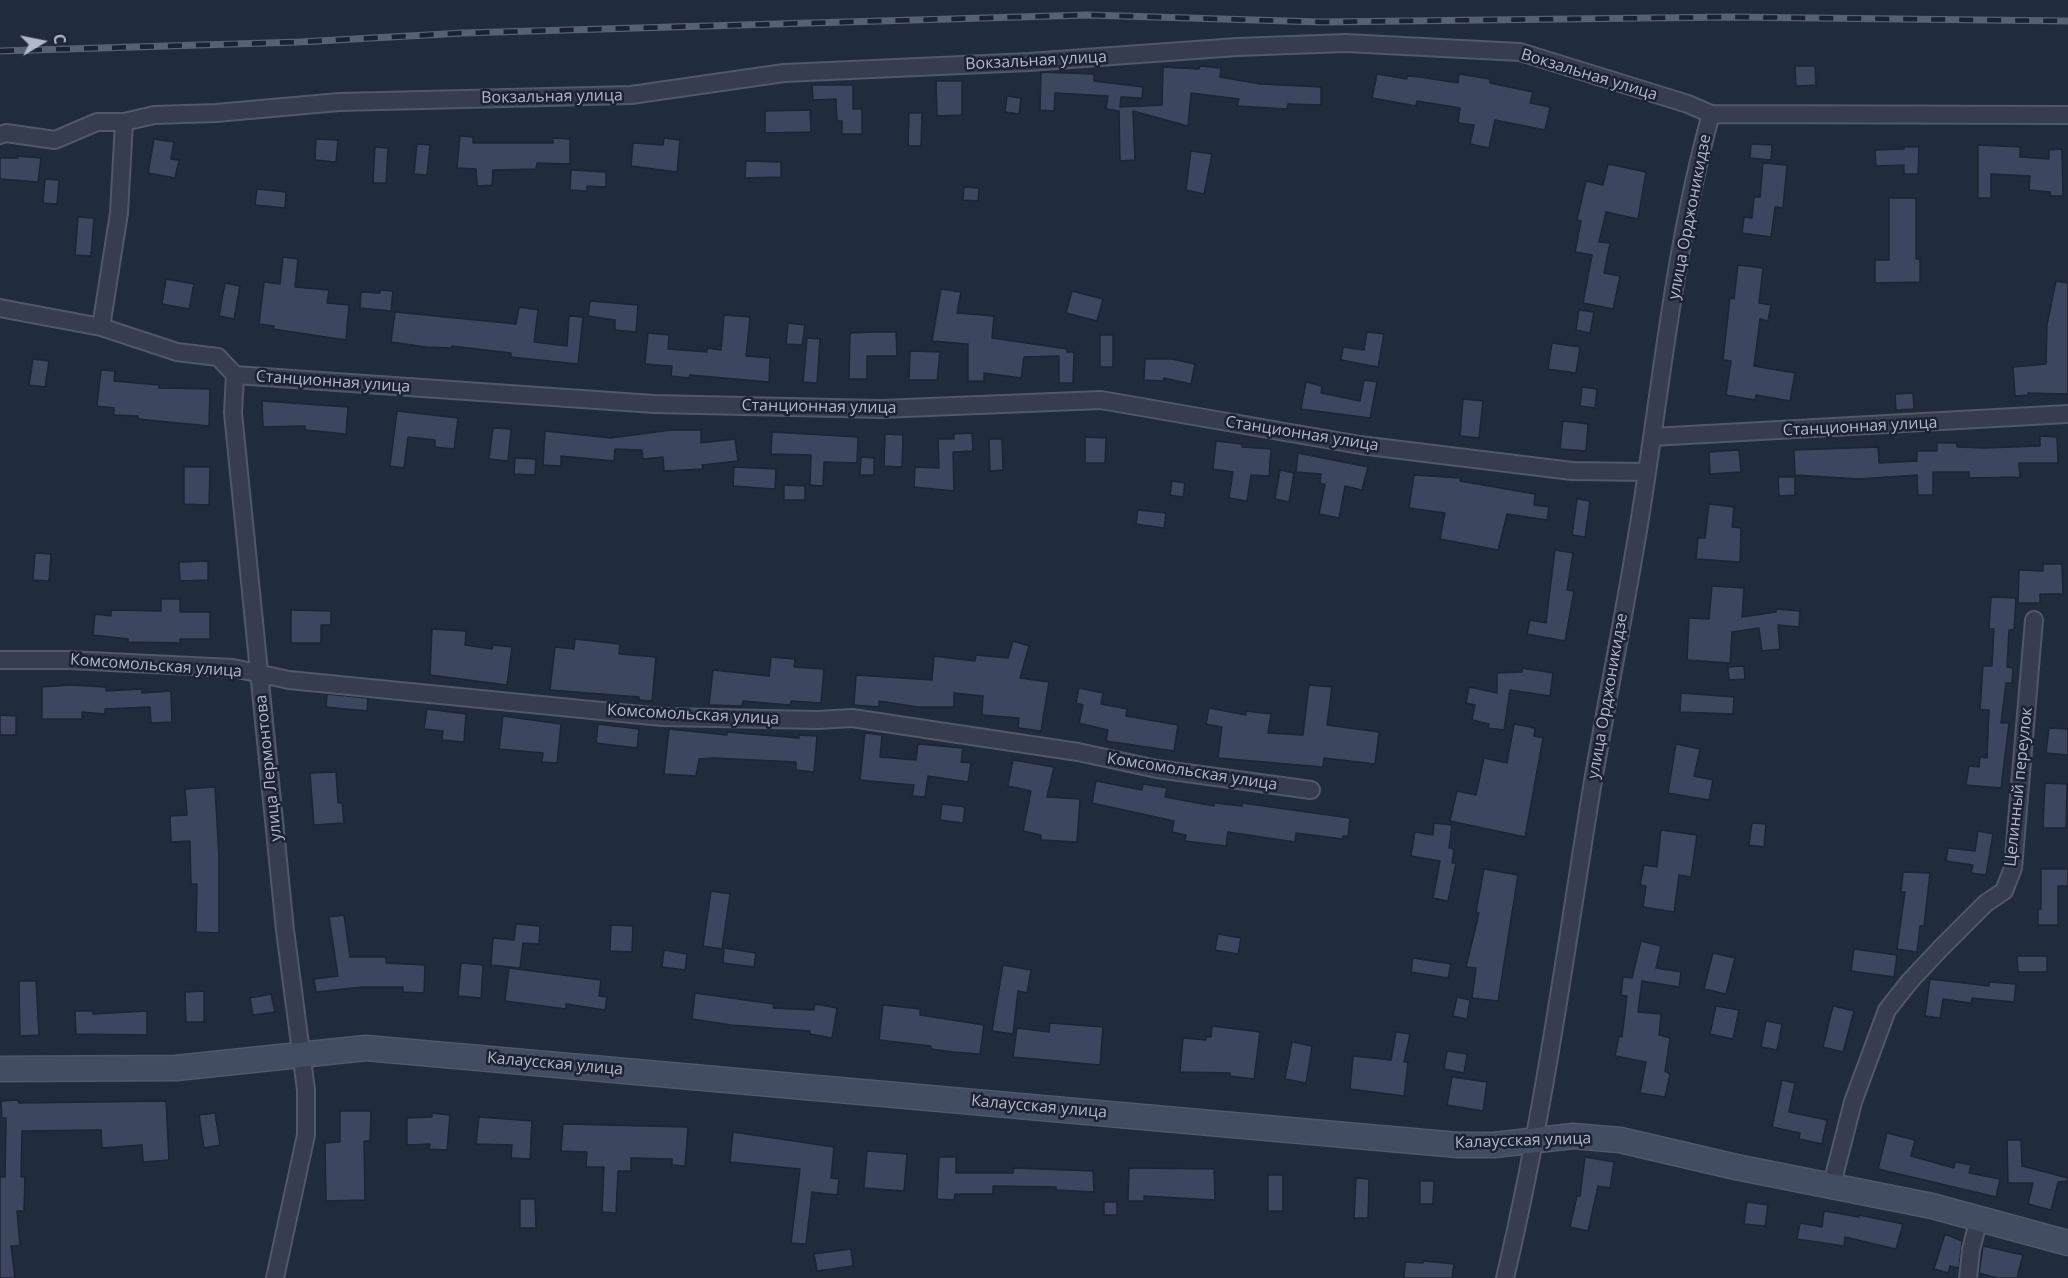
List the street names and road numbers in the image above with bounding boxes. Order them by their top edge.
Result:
street label: Вокзальная улица [1518,45,1660,105]
street label: Вокзальная улица [965,48,1107,74]
street label: Вокзальная улица [481,86,623,108]
street label: улица Орджоникидзе [1665,133,1715,301]
street label: Станционная улица [255,367,411,397]
street label: Станционная улица [741,396,897,418]
street label: Станционная улица [1224,412,1380,456]
street label: Станционная улица [1782,413,1938,441]
street label: улица Орджоникидзе [1584,612,1632,780]
street label: Комсомольская улица [69,650,243,682]
street label: улица Лермонтова [252,694,286,842]
street label: Комсомольская улица [606,701,780,729]
street label: Целинный переулок [2001,707,2037,867]
street label: Комсомольская улица [1105,749,1279,795]
street label: Калаусская улица [486,1048,624,1080]
street label: Калаусская улица [970,1091,1108,1123]
street label: Калаусская улица [1454,1129,1592,1153]

